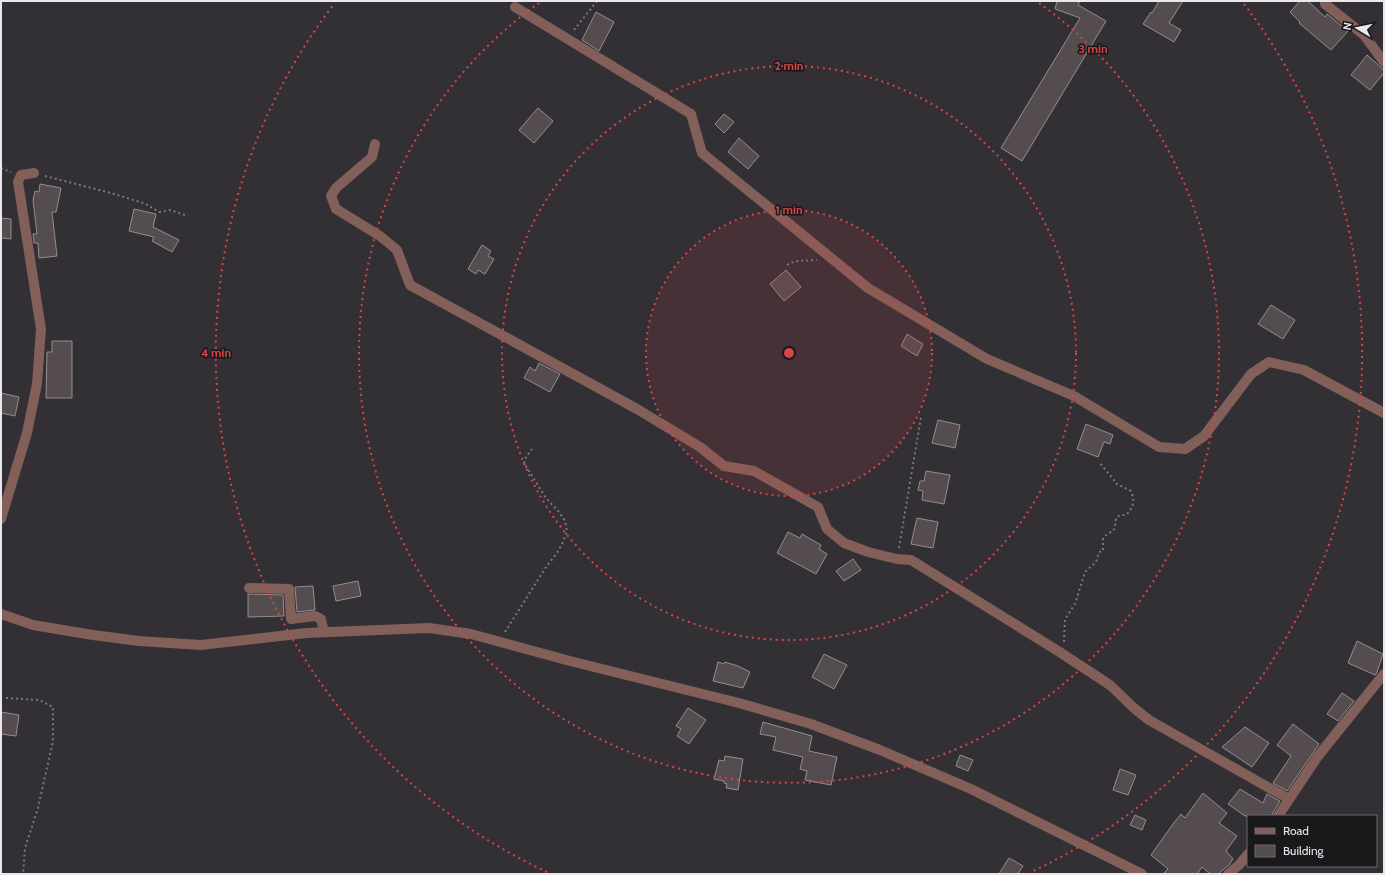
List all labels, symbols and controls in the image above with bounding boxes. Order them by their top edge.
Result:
north arrow [1337,8,1377,48]
text: N [1340,21,1355,31]
text: 3 min [1078,41,1108,56]
text: 2 min [775,58,803,73]
text: 1 min [775,202,803,217]
text: 4 min [201,345,231,360]
centre of rings [782,346,796,360]
legend [1247,815,1377,867]
text: Road [1283,823,1309,838]
text: Building [1283,843,1325,858]

